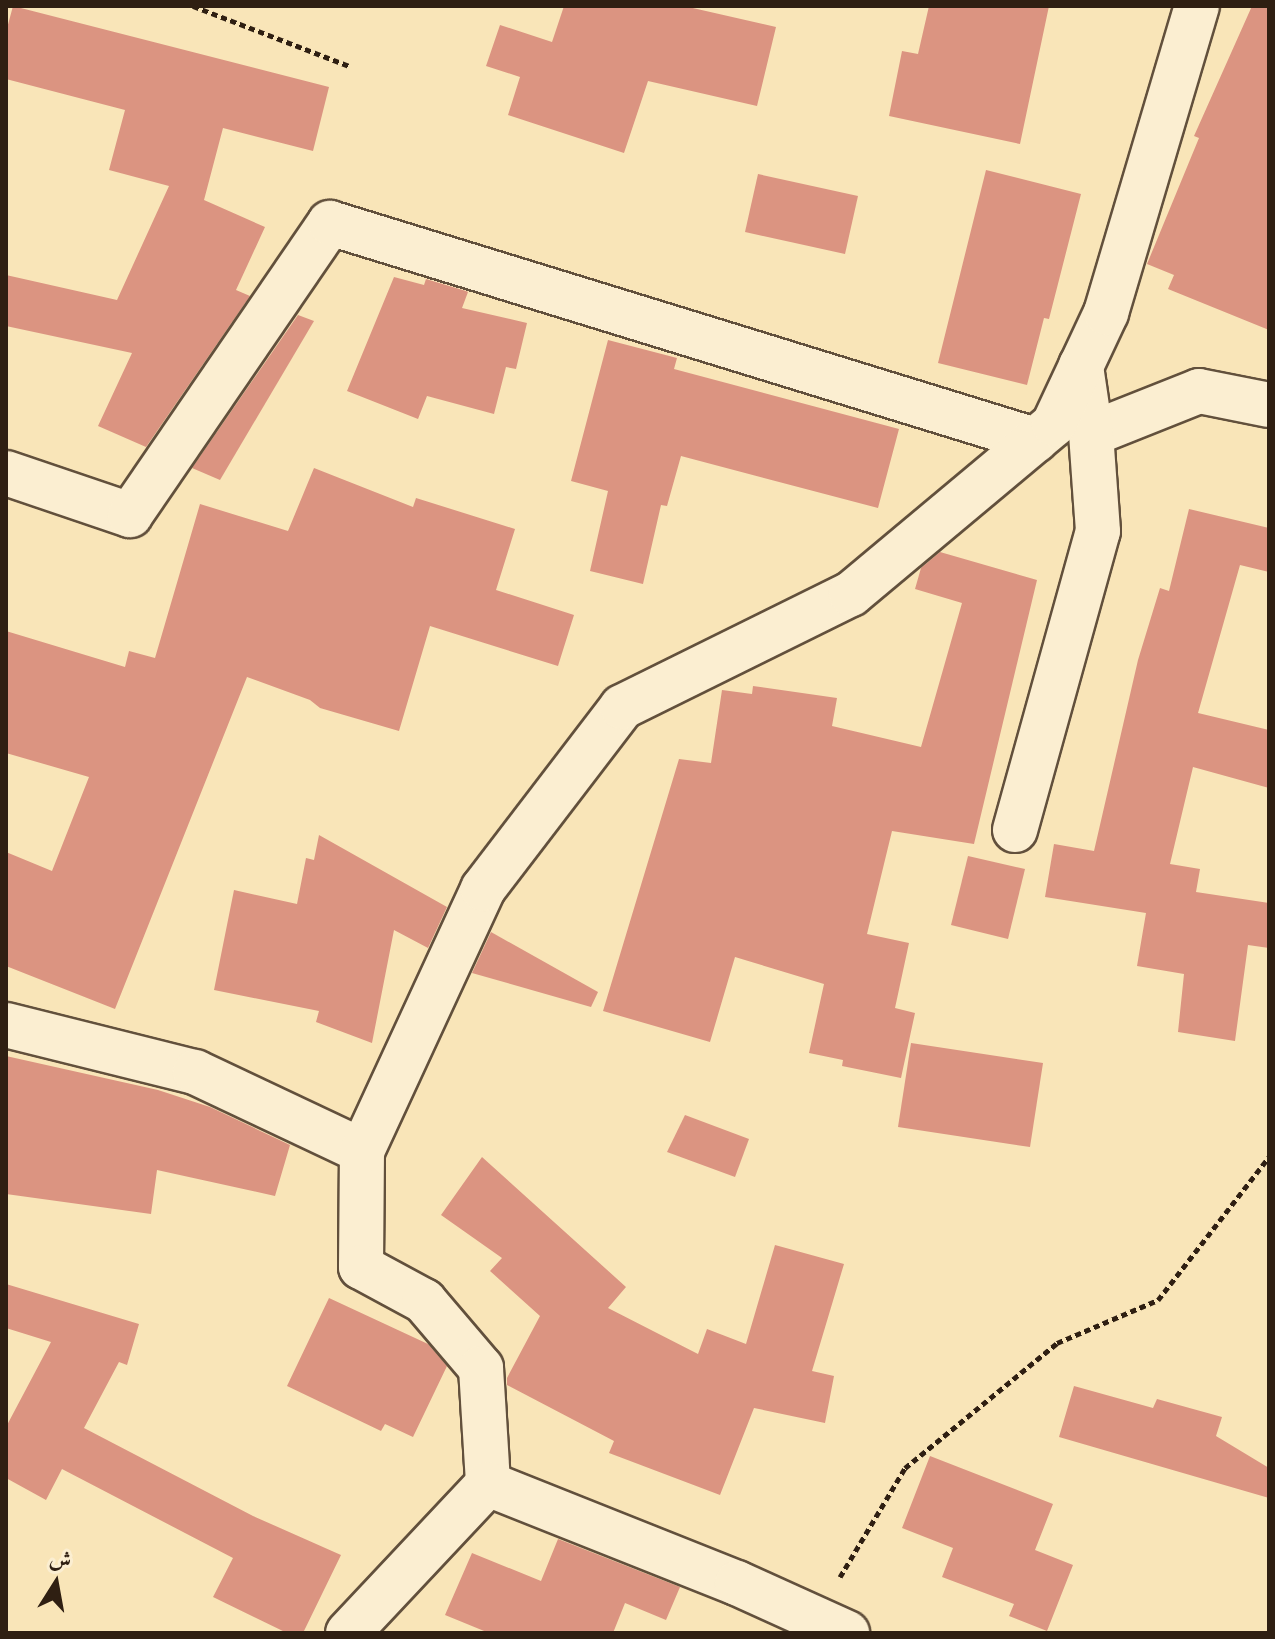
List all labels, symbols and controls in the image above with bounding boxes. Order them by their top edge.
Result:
north arrow [16,1543,96,1623]
text: ش [47,1543,74,1576]

